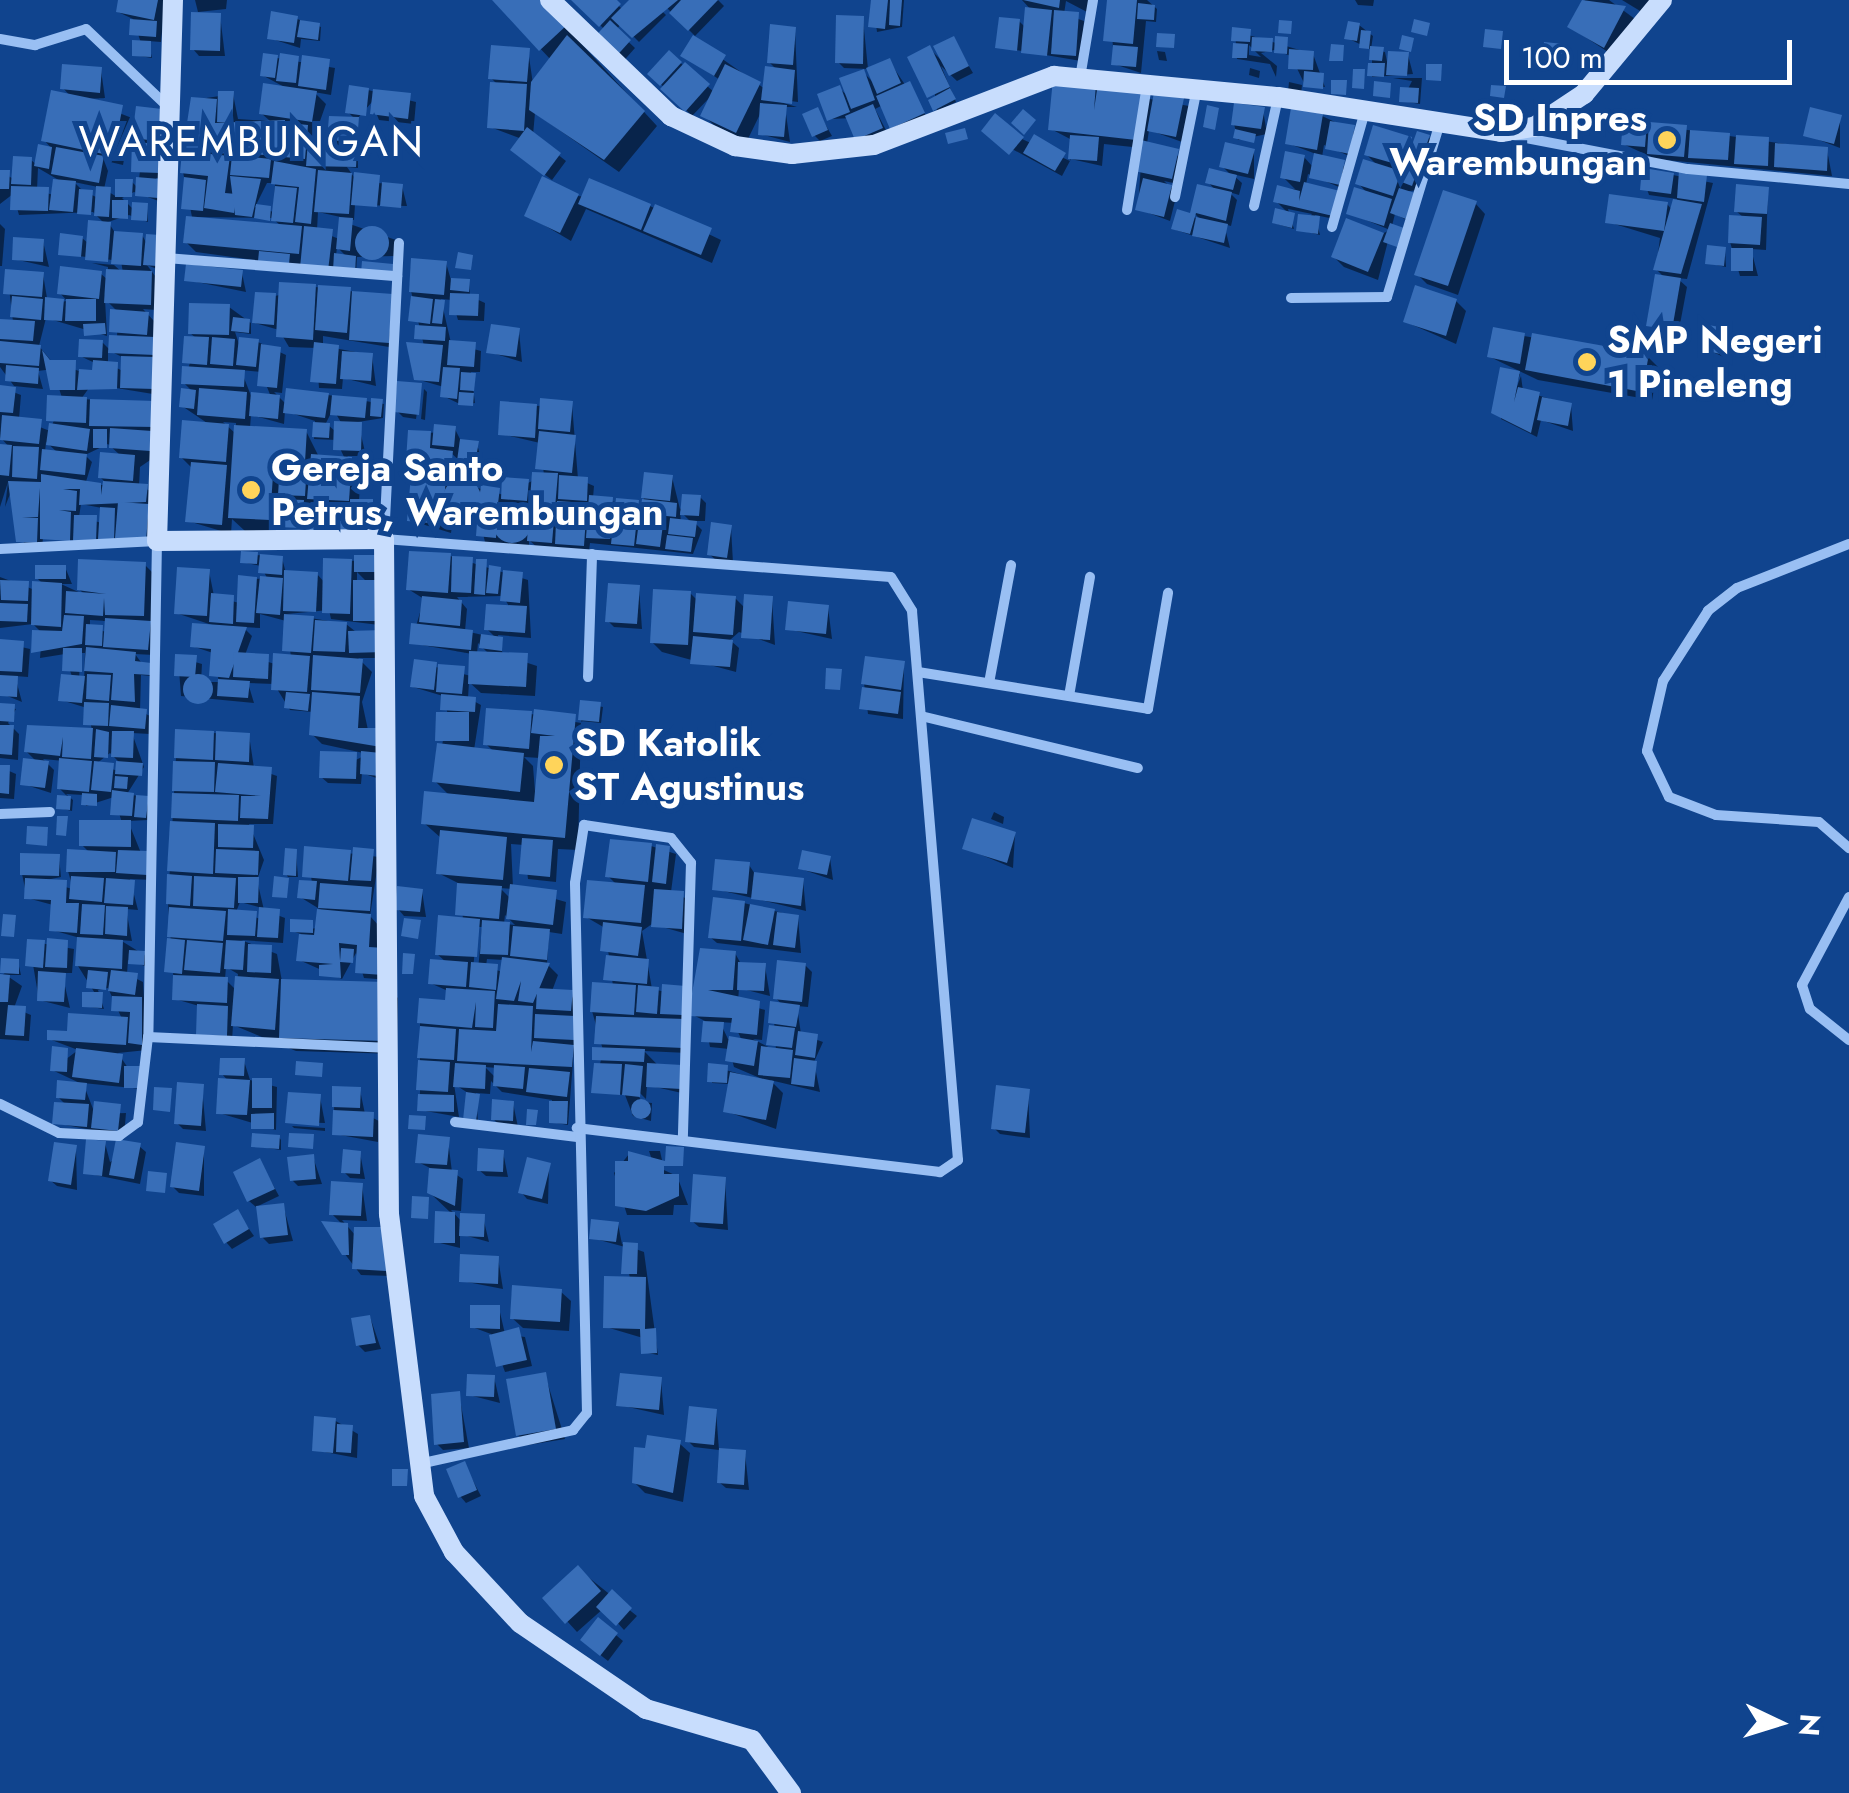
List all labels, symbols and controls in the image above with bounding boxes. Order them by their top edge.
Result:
scale bar [1509,20,1796,82]
text: 100 m [1521,36,1603,79]
place label: SD Inpres Warembungan [1389,95,1647,184]
district label: WAREMBUNGAN [78,117,426,167]
marker: SD Inpres Warembungan [1656,129,1678,151]
place label: SMP Negeri 1 Pineleng [1607,317,1823,406]
marker: SMP Negeri 1 Pineleng [1576,351,1598,373]
place label: Gereja Santo Petrus, Warembungan [271,445,664,534]
marker: Gereja Santo Petrus, Warembungan [240,479,262,501]
place label: SD Katolik ST Agustinus [574,720,804,809]
marker: SD Katolik ST Agustinus [543,754,565,776]
north arrow [1729,1673,1829,1773]
text: N [1788,1713,1831,1738]

